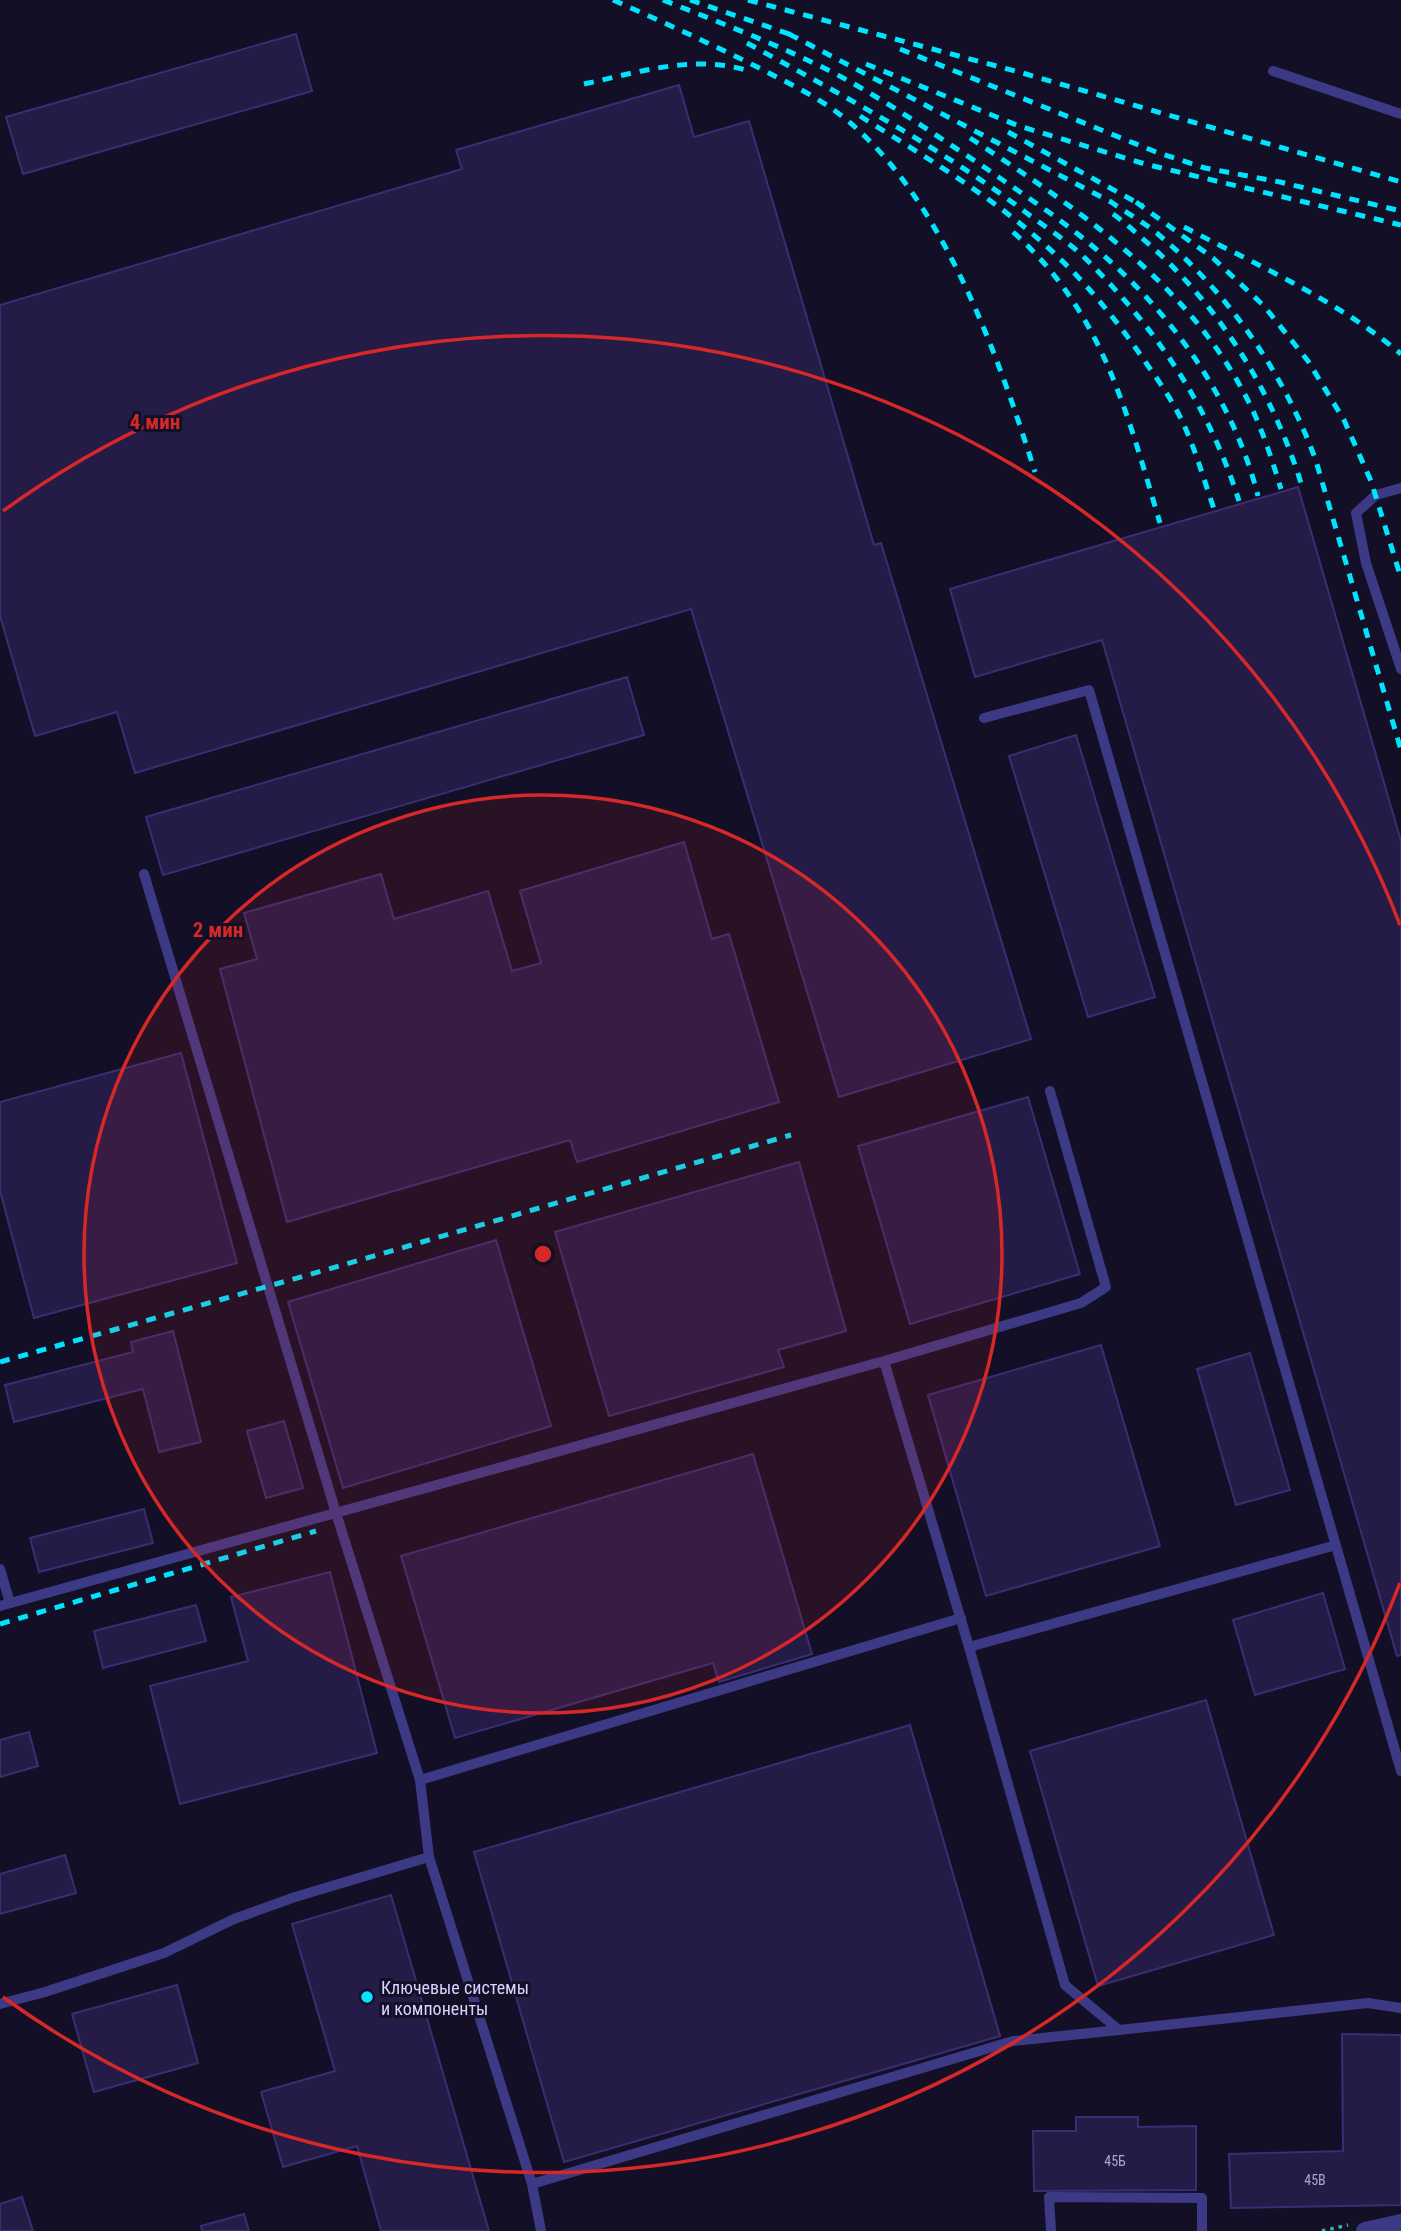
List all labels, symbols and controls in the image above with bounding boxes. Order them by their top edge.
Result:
text: 4 мин [130,410,180,434]
text: 2 мин [193,918,243,942]
centre of rings [531,1242,555,1266]
place label: Ключевые системы и компоненты [381,1977,529,2019]
marker: Ключевые системы и компоненты [359,1989,375,2005]
house number: 45Б [1104,2153,1126,2169]
house number: 45В [1304,2172,1326,2188]

